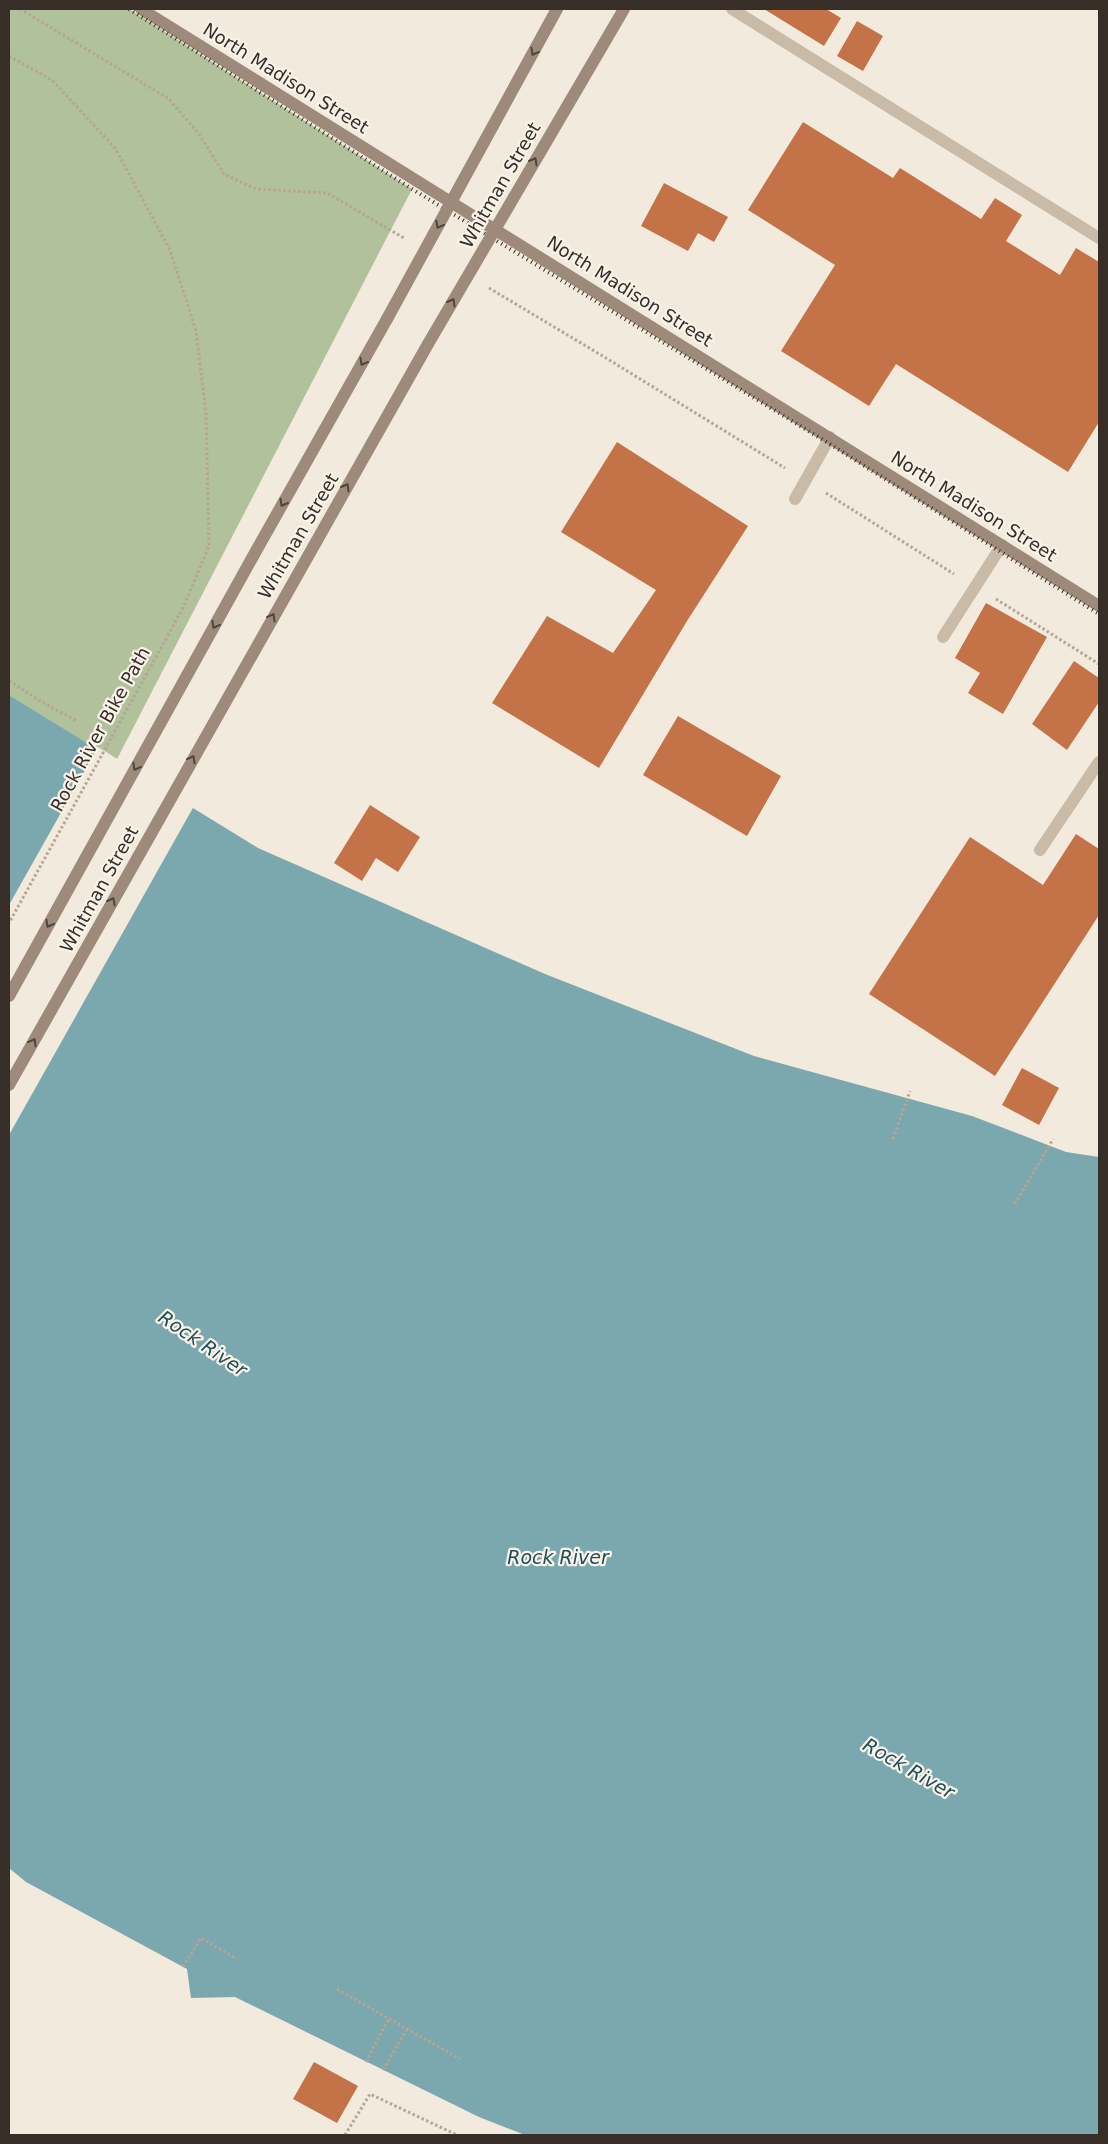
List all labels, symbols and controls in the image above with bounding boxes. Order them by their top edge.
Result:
street label: North Madison Street [199,18,373,138]
one-way arrow [530,46,540,55]
street label: Whitman Street [455,118,545,252]
one-way arrow [528,158,538,167]
one-way arrow [435,219,445,228]
street label: North Madison Street [543,231,717,351]
one-way arrow [446,298,456,307]
one-way arrow [359,356,369,365]
street label: North Madison Street [887,446,1061,566]
street label: Whitman Street [253,469,343,603]
one-way arrow [340,483,350,492]
one-way arrow [279,498,289,507]
one-way arrow [266,614,276,623]
one-way arrow [211,619,221,628]
street label: Rock River Bike Path [46,643,154,815]
one-way arrow [186,755,196,764]
one-way arrow [132,761,142,770]
street label: Whitman Street [55,822,143,956]
one-way arrow [106,897,116,906]
one-way arrow [45,919,55,928]
one-way arrow [26,1038,36,1047]
water label: Rock River [155,1305,252,1381]
water label: Rock River [507,1546,610,1568]
water label: Rock River [860,1733,959,1804]

